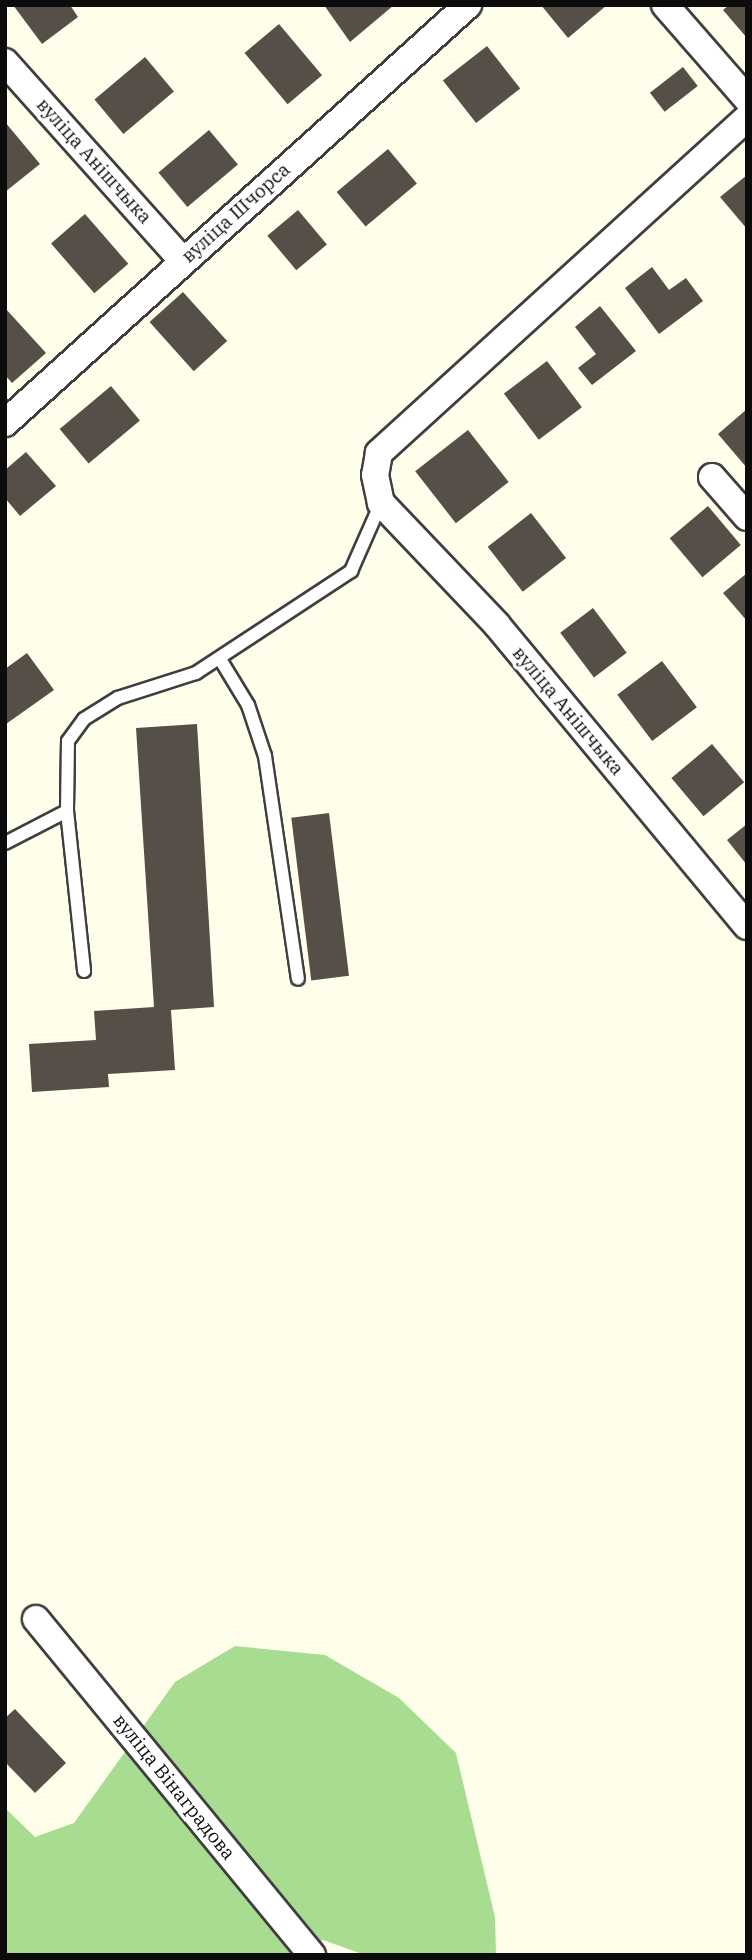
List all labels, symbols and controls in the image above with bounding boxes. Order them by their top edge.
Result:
street label: вуліца Анішчыка [32,93,156,229]
street label: вуліца Шчорса [177,158,295,268]
street label: вуліца Анішчыка [507,642,629,780]
street label: вуліца Вінаградова [108,1709,240,1865]

